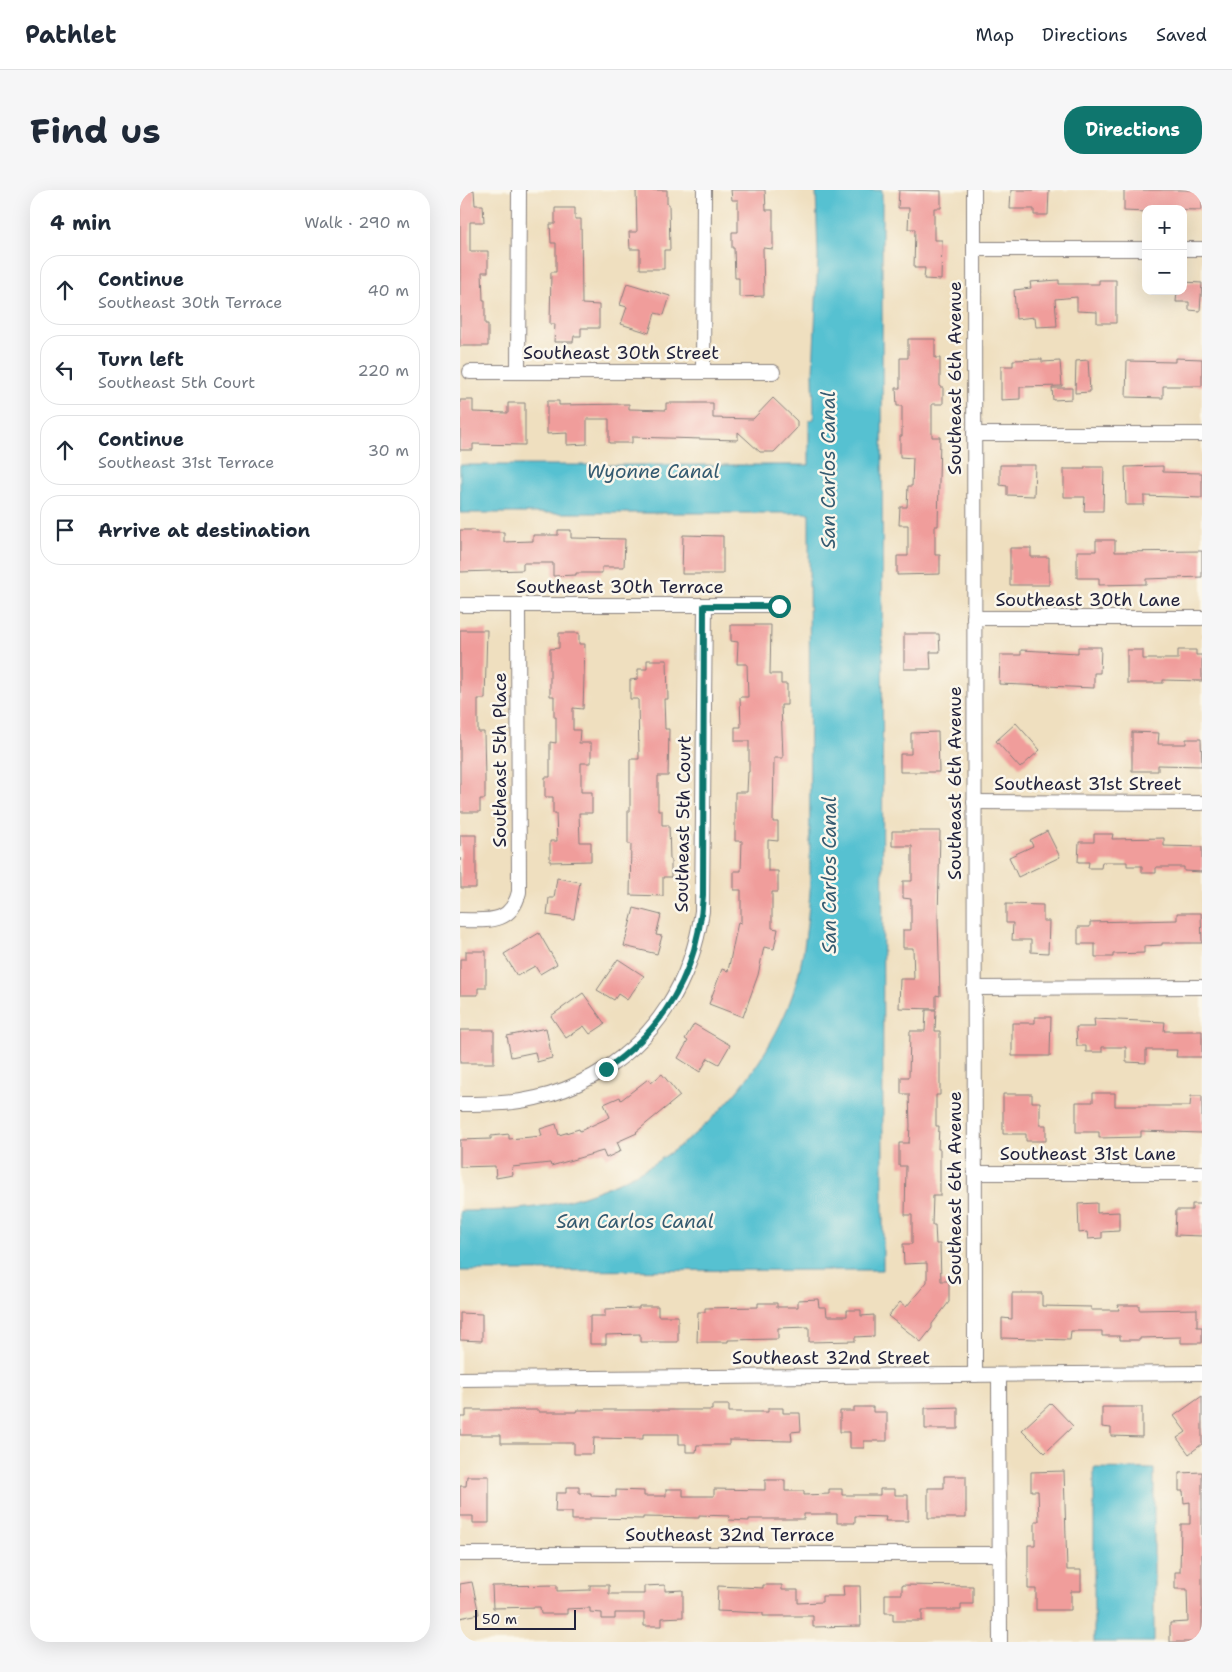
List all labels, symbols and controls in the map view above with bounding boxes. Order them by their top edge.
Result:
text: Pathlet [25,19,116,51]
text: Map [976,23,1014,47]
text: Directions [1042,23,1128,47]
text: Saved [1156,23,1207,47]
button: Directions [1064,106,1202,154]
text: Find us [30,107,161,154]
map controls [1142,205,1187,295]
button: + [1142,205,1187,250]
text: 4 min [50,209,111,237]
text: Walk · 290 m [304,212,410,233]
button: − [1142,250,1187,295]
text: Continue [98,267,184,292]
icon: ahead [51,276,79,304]
text: 40 m [367,280,409,301]
street label: Southeast 6th Avenue [943,281,967,475]
text: Southeast 30th Terrace [98,292,282,313]
street label: Southeast 30th Street [523,341,719,365]
text: Turn left [98,347,184,372]
icon: left [51,356,79,384]
text: 220 m [357,360,409,381]
text: Southeast 5th Court [98,372,255,393]
water label: San Carlos Canal [816,391,841,549]
text: Continue [98,427,184,452]
icon: ahead [51,436,79,464]
text: 30 m [368,440,409,461]
text: Southeast 31st Terrace [98,452,274,473]
water label: Wyonne Canal [586,459,720,484]
icon: arrive [51,516,79,544]
text: Arrive at destination [98,518,310,543]
street label: Southeast 30th Terrace [516,575,724,599]
street label: Southeast 30th Lane [995,588,1181,612]
route start [768,595,791,618]
street label: Southeast 5th Place [488,672,512,848]
street label: Southeast 6th Avenue [943,686,967,880]
street label: Southeast 5th Court [669,735,697,913]
street label: Southeast 31st Street [994,772,1182,796]
water label: San Carlos Canal [817,796,842,954]
route end [595,1058,618,1081]
street label: Southeast 6th Avenue [943,1091,967,1285]
street label: Southeast 31st Lane [1000,1142,1176,1166]
water label: San Carlos Canal [556,1209,714,1234]
street label: Southeast 32nd Street [732,1346,930,1370]
street label: Southeast 32nd Terrace [625,1523,835,1547]
scale bar [475,1607,576,1630]
text: 50 m [482,1610,517,1628]

